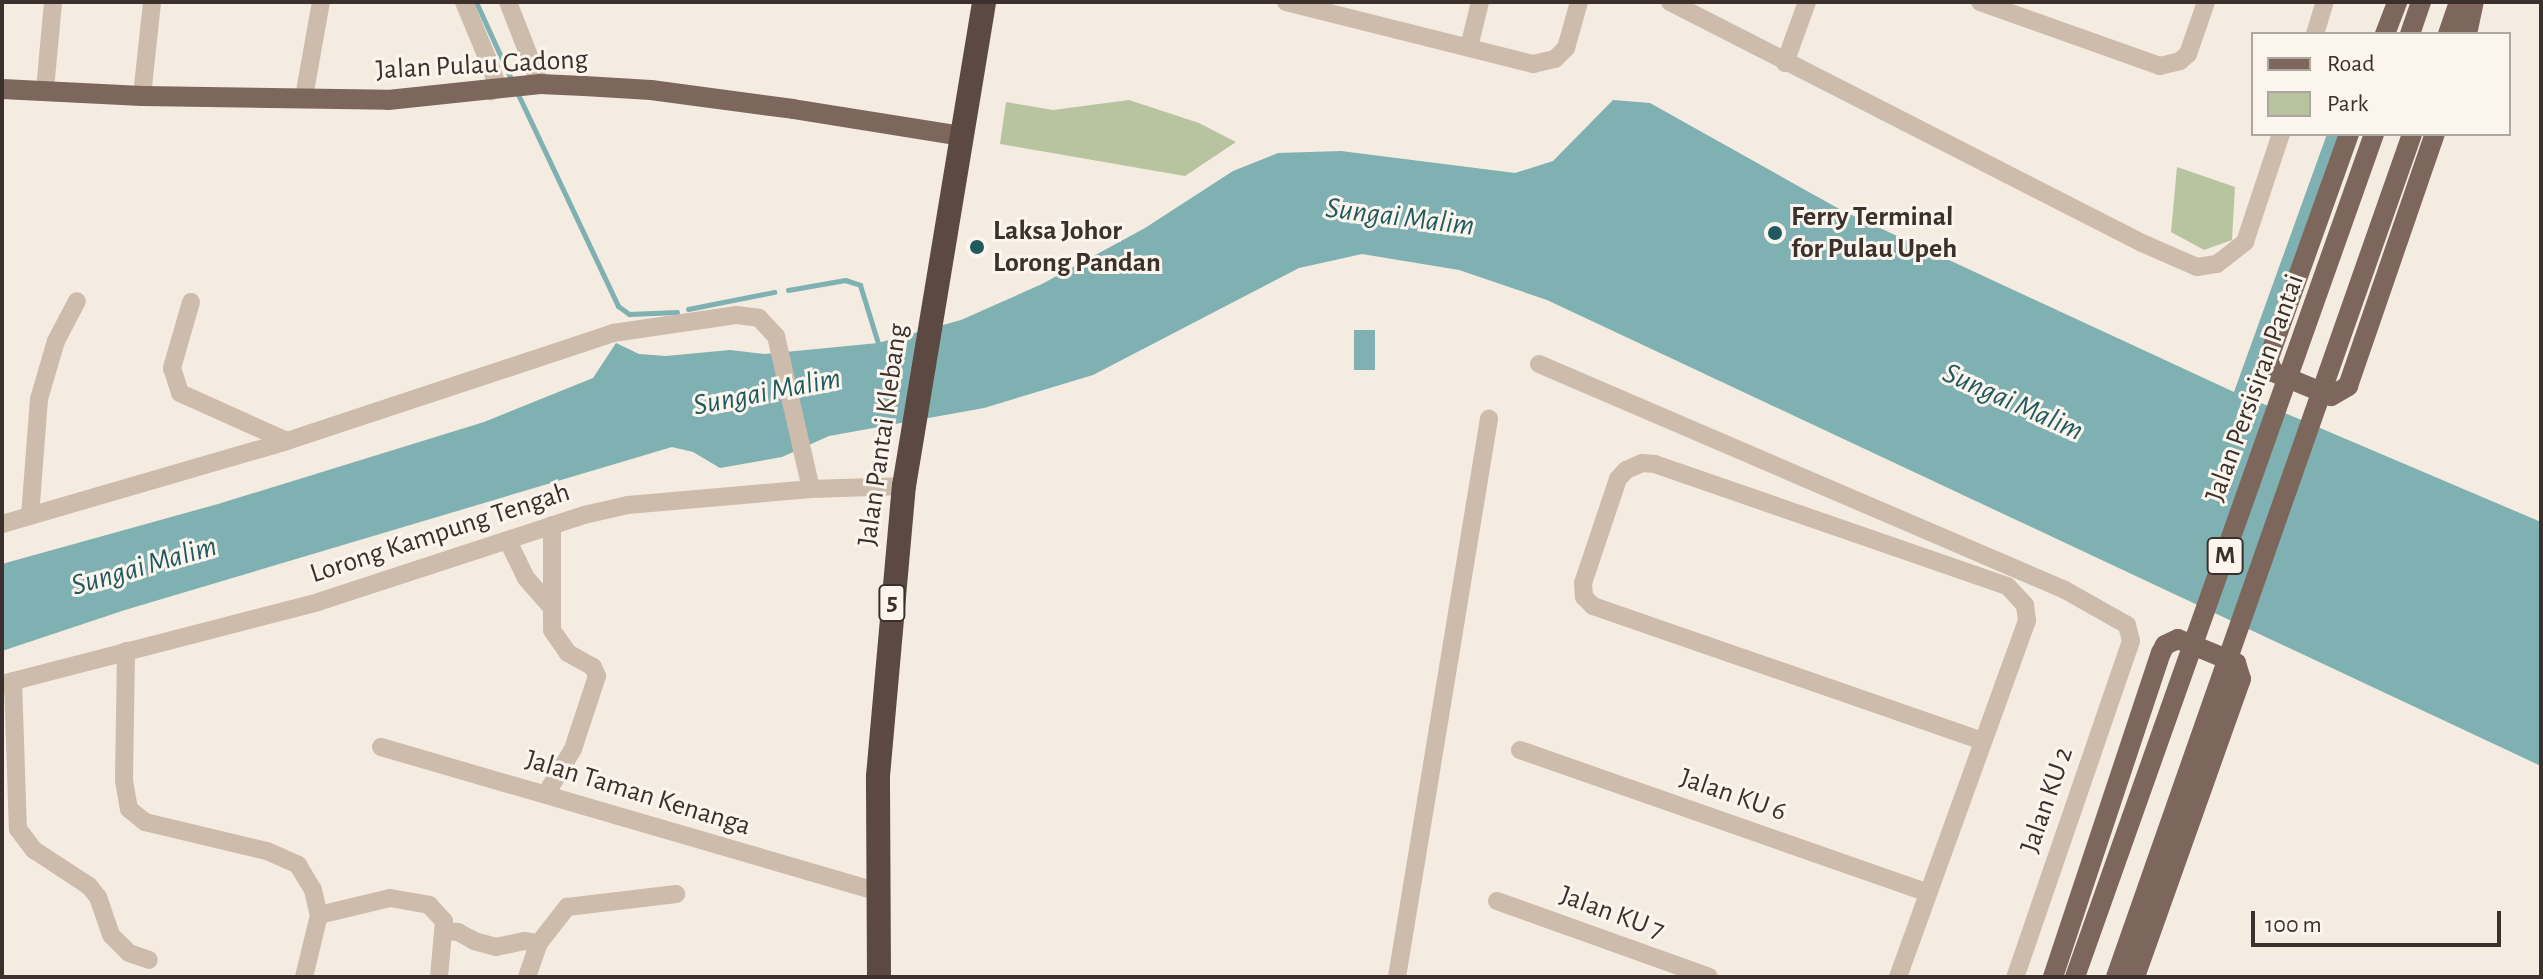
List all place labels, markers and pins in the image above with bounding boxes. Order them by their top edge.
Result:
place label: Ferry Terminal for Pulau Upeh [1791,200,1957,266]
place label: Laksa Johor Lorong Pandan [993,214,1161,280]
marker: Ferry Terminal for Pulau Upeh [1766,224,1784,242]
marker: Laksa Johor Lorong Pandan [968,238,986,256]

